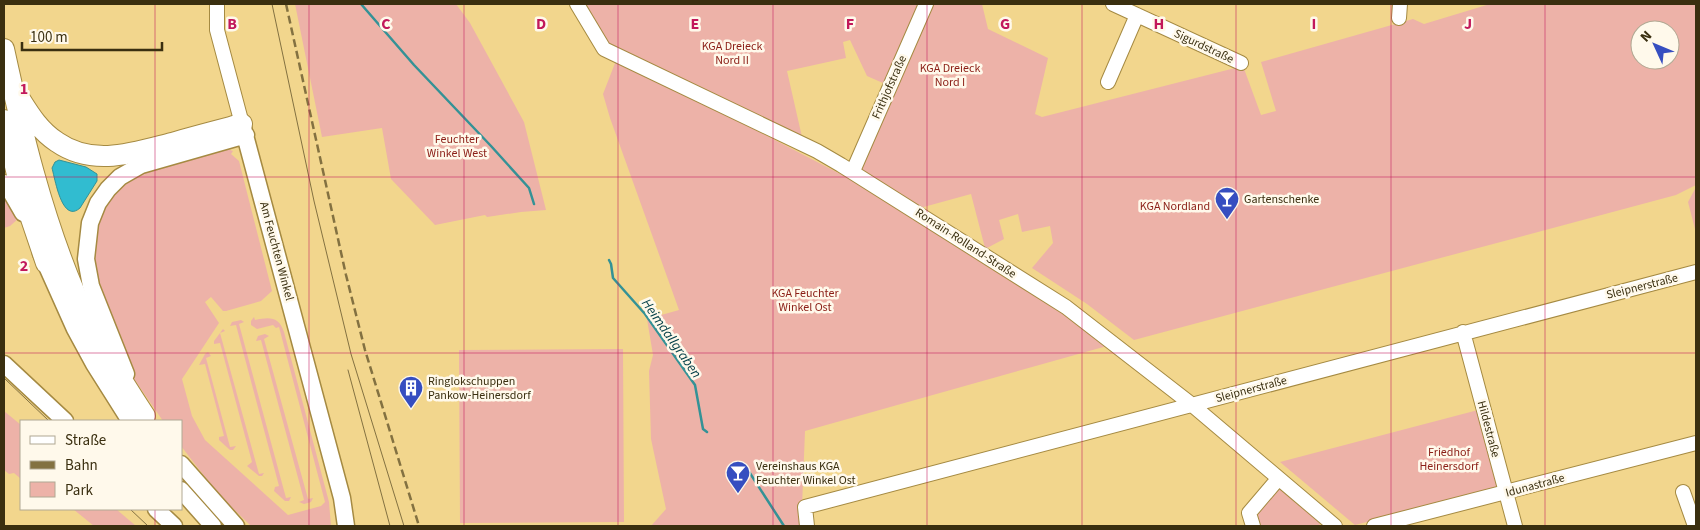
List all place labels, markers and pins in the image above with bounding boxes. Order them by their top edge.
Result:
bar icon: Gartenschenke [1214,186,1240,220]
place label: Gartenschenke [1244,191,1319,208]
place label: Ringlokschuppen Pankow-Heinersdorf [428,373,531,404]
building icon: Ringlokschuppen Pankow-Heinersdorf [398,375,424,409]
place label: Vereinshaus KGA Feuchter Winkel Ost [756,458,856,489]
bar icon: Vereinshaus KGA Feuchter Winkel Ost [725,460,751,494]

